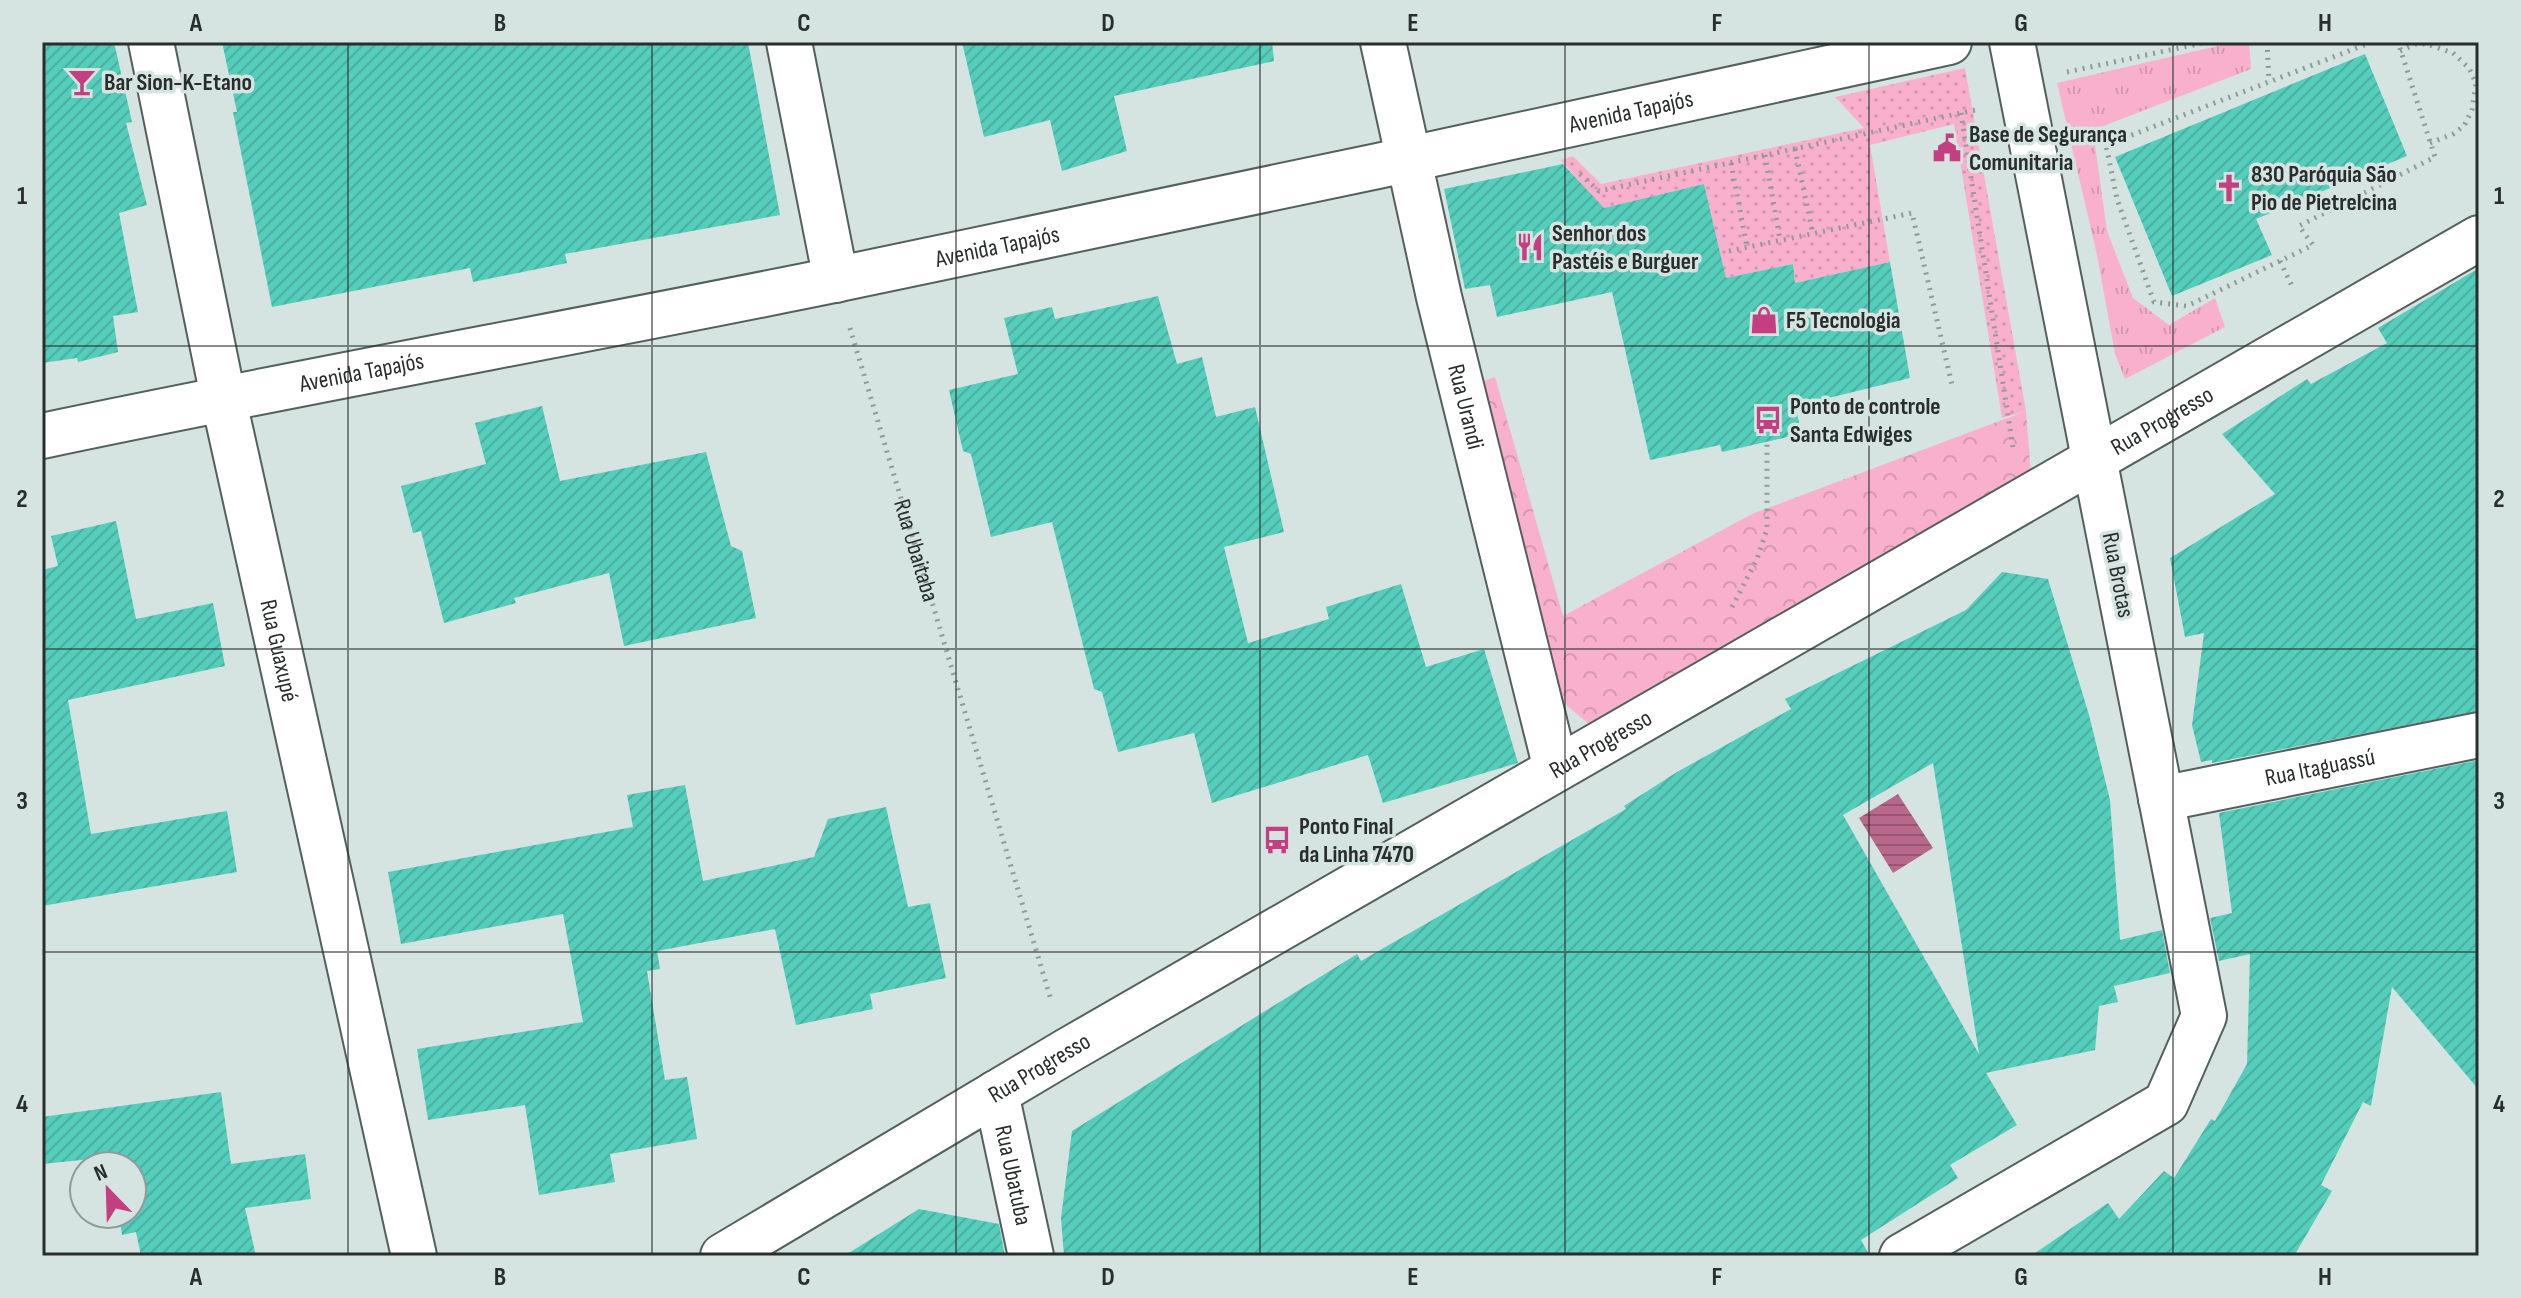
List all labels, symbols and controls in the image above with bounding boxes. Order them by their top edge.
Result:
text: A [189,8,203,39]
text: B [494,8,506,39]
text: C [797,8,811,39]
text: D [1101,8,1115,39]
text: E [1407,8,1419,39]
text: F [1712,8,1723,39]
text: G [2014,8,2028,39]
text: H [2318,8,2332,39]
bar icon: Bar Sion-K-Etano [67,67,97,97]
place label: Bar Sion-K-Etano [104,68,252,97]
street label: Avenida Tapajós [1565,84,1696,139]
place label: Base de Segurança Comunitaria [1969,120,2127,177]
public building icon: Base de Segurança Comunitaria [1932,133,1962,163]
place label: 830 Paróquia São Pio de Pietrelcina [2251,160,2397,217]
church icon: 830 Paróquia São Pio de Pietrelcina [2214,173,2244,203]
text: 1 [17,181,27,212]
text: 1 [2494,181,2504,212]
street label: Avenida Tapajós [932,219,1062,274]
place label: Senhor dos Pastéis e Burguer [1552,219,1699,276]
restaurant icon: Senhor dos Pastéis e Burguer [1515,232,1545,262]
shop icon: F5 Tecnologia [1749,305,1779,335]
place label: F5 Tecnologia [1786,306,1901,335]
street label: Avenida Tapajós [296,346,426,398]
street label: Rua Urandi [1442,361,1491,452]
street label: Rua Progresso [2106,380,2218,461]
place label: Ponto de controle Santa Edwiges [1790,392,1941,449]
bus stop icon: Ponto de controle Santa Edwiges [1753,405,1783,435]
text: 2 [16,484,28,515]
text: 2 [2493,484,2505,515]
street label: Rua Ubaitaba [887,496,945,605]
street label: Rua Brotas [2096,530,2140,620]
street label: Rua Guaxupé [254,597,305,705]
street label: Rua Progresso [1544,703,1657,785]
street label: Rua Itaguassú [2262,742,2377,792]
text: 3 [16,786,28,817]
text: 3 [2493,786,2505,817]
place label: Ponto Final da Linha 7470 [1299,812,1414,869]
bus stop icon: Ponto Final da Linha 7470 [1262,825,1292,855]
street label: Rua Progresso [983,1026,1095,1109]
text: 4 [16,1089,28,1120]
text: 4 [2493,1089,2505,1120]
street label: Rua Ubatuba [989,1122,1039,1228]
north arrow [68,1150,148,1230]
text: N [90,1158,111,1188]
text: A [189,1262,203,1293]
text: B [494,1262,506,1293]
text: C [797,1262,811,1293]
text: D [1101,1262,1115,1293]
text: E [1407,1262,1419,1293]
text: F [1712,1262,1723,1293]
text: G [2014,1262,2028,1293]
text: H [2318,1262,2332,1293]

